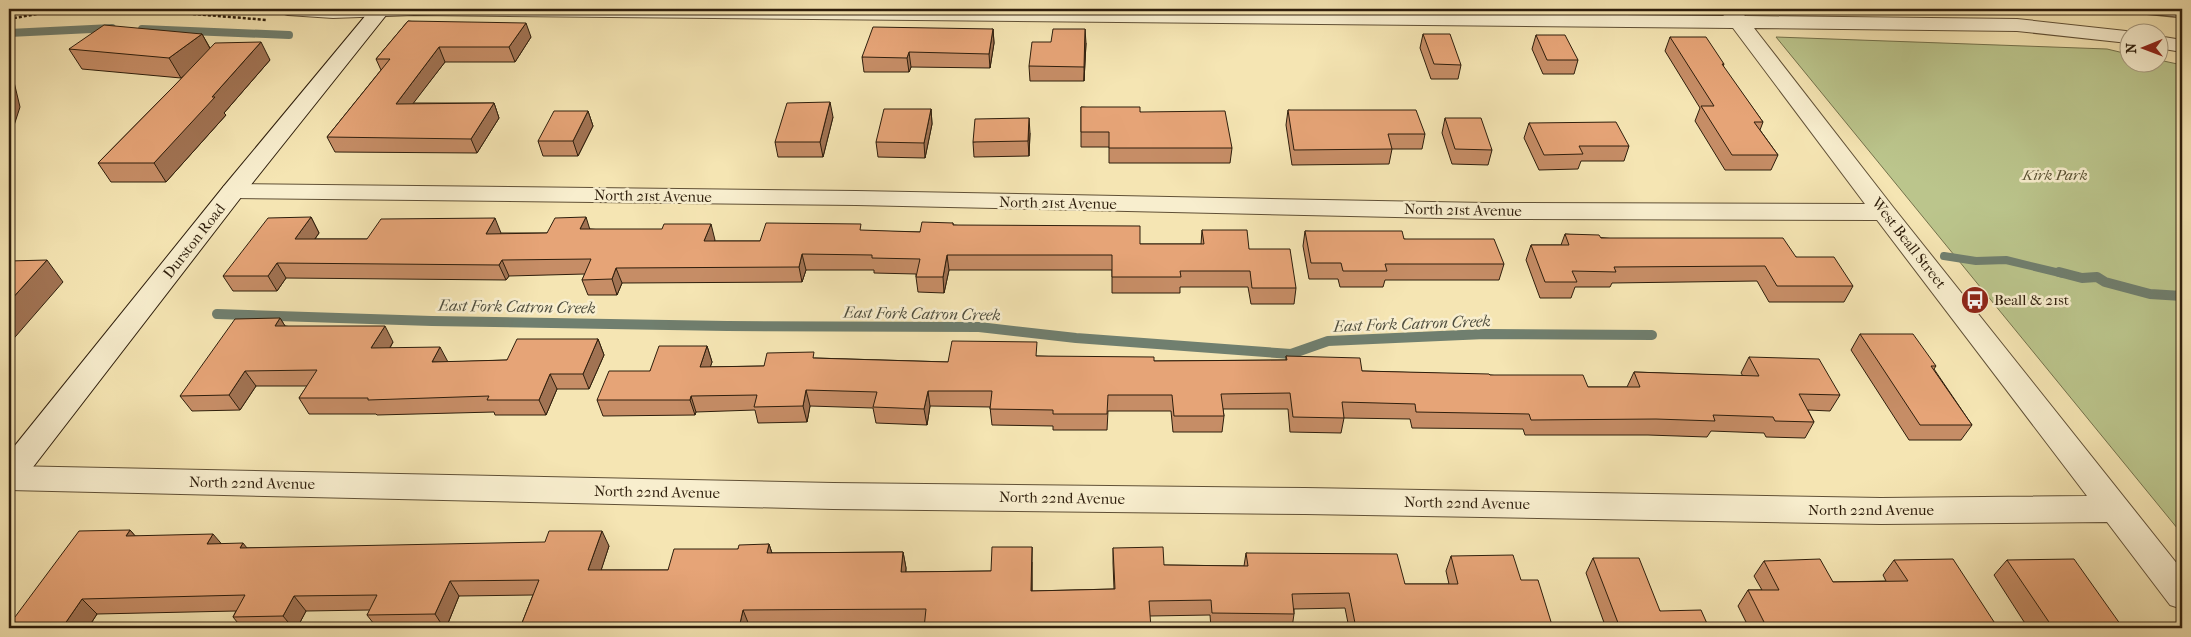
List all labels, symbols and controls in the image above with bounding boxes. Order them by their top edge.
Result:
north arrow [2118,22,2168,72]
text: N [2123,42,2140,54]
park label: Kirk Park [2021,166,2088,184]
street label: North 21st Avenue [594,186,713,206]
street label: North 21st Avenue [999,193,1118,213]
street label: West Beall Street [1867,193,1950,293]
street label: Durston Road [159,199,229,282]
street label: North 21st Avenue [1404,200,1523,220]
bus stop icon: Beall & 21st [1960,285,1990,315]
place label: Beall & 21st [1994,291,2070,309]
water label: East Fork Catron Creek [437,296,596,317]
water label: East Fork Catron Creek [842,303,1001,324]
water label: East Fork Catron Creek [1332,311,1491,336]
street label: North 22nd Avenue [189,473,316,493]
street label: North 22nd Avenue [594,482,721,502]
street label: North 22nd Avenue [999,488,1126,508]
street label: North 22nd Avenue [1404,493,1531,513]
street label: North 22nd Avenue [1808,501,1935,519]

